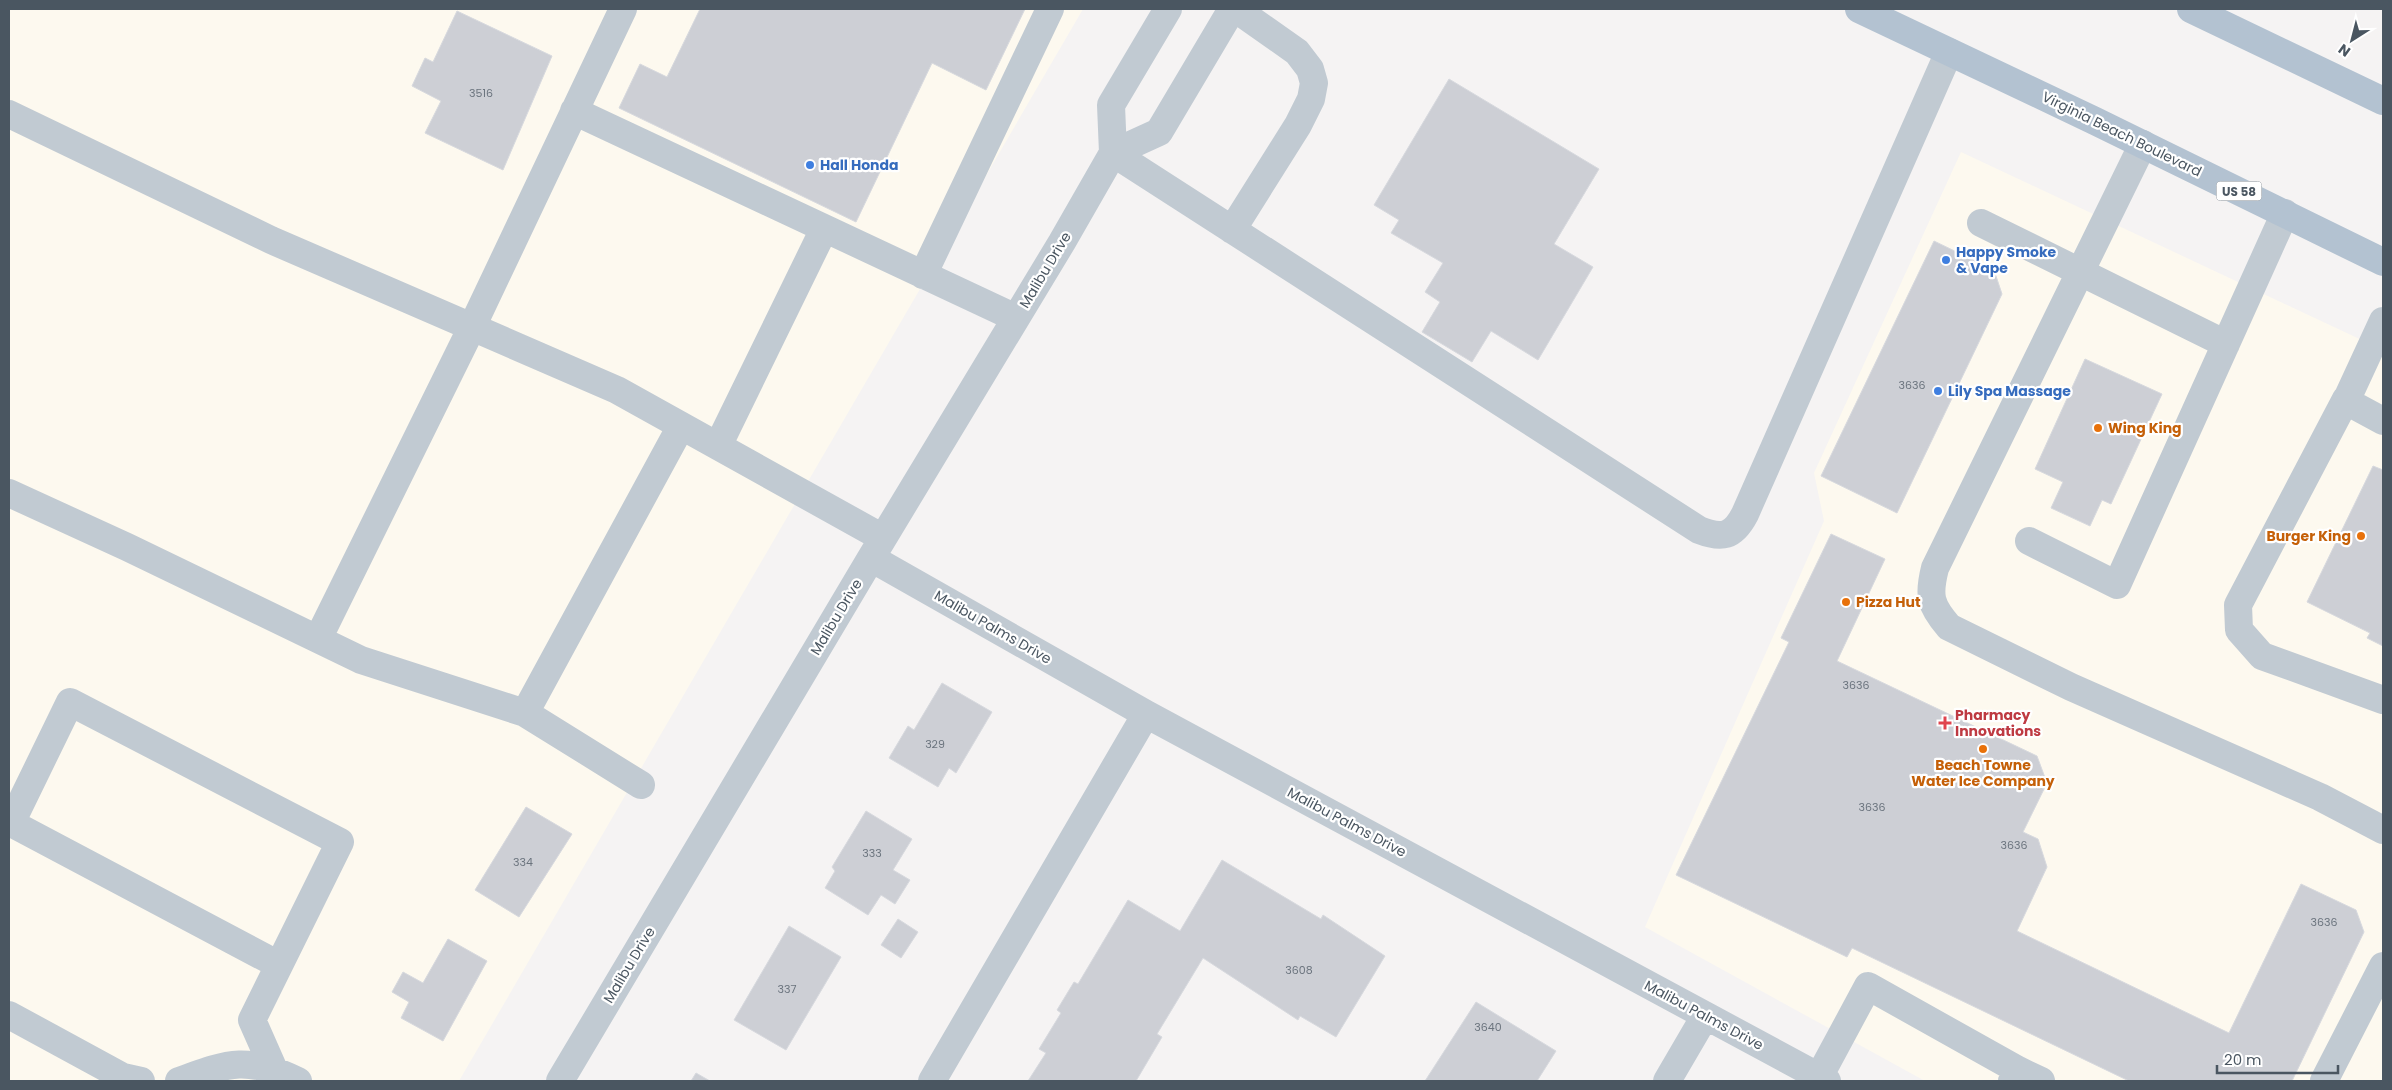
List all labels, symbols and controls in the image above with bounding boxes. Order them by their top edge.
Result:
north arrow [2327,15,2377,65]
text: N [2334,39,2354,62]
house number: 3516 [469,85,493,101]
street label: Virginia Beach Boulevard [2039,87,2205,181]
place label: Hall Honda [820,155,899,175]
marker: Hall Honda [804,159,816,171]
road number: US 58 [2216,182,2262,200]
street label: Malibu Drive [1014,228,1076,312]
place label: Happy Smoke & Vape [1956,242,2057,278]
marker: Happy Smoke & Vape [1940,254,1952,266]
house number: 3636 [1899,377,1925,393]
place label: Lily Spa Massage [1948,381,2071,401]
marker: Lily Spa Massage [1932,385,1944,397]
place label: Wing King [2108,418,2182,438]
marker: Wing King [2092,422,2104,434]
place label: Burger King [2266,526,2351,546]
marker: Burger King [2355,530,2367,542]
street label: Malibu Drive [805,575,867,659]
street label: Malibu Palms Drive [931,585,1055,669]
place label: Pizza Hut [1856,592,1921,612]
marker: Pizza Hut [1840,596,1852,608]
house number: 3636 [1843,677,1869,693]
place label: Pharmacy Innovations [1955,705,2041,741]
marker: Pharmacy Innovations [1939,717,1951,729]
house number: 329 [925,736,945,752]
marker: Beach Towne Water Ice Company [1977,743,1989,755]
place label: Beach Towne Water Ice Company [1911,755,2055,791]
street label: Malibu Palms Drive [1284,782,1410,862]
house number: 3636 [1859,799,1885,815]
house number: 3636 [2001,837,2027,853]
house number: 333 [862,845,882,861]
house number: 334 [513,854,533,870]
house number: 3636 [2311,914,2337,930]
street label: Malibu Drive [598,923,660,1007]
house number: 3608 [1285,962,1313,978]
street label: Malibu Palms Drive [1641,975,1767,1055]
house number: 337 [778,981,796,997]
house number: 3640 [1474,1019,1502,1035]
scale bar [2217,1042,2338,1074]
text: 20 m [2224,1049,2262,1070]

